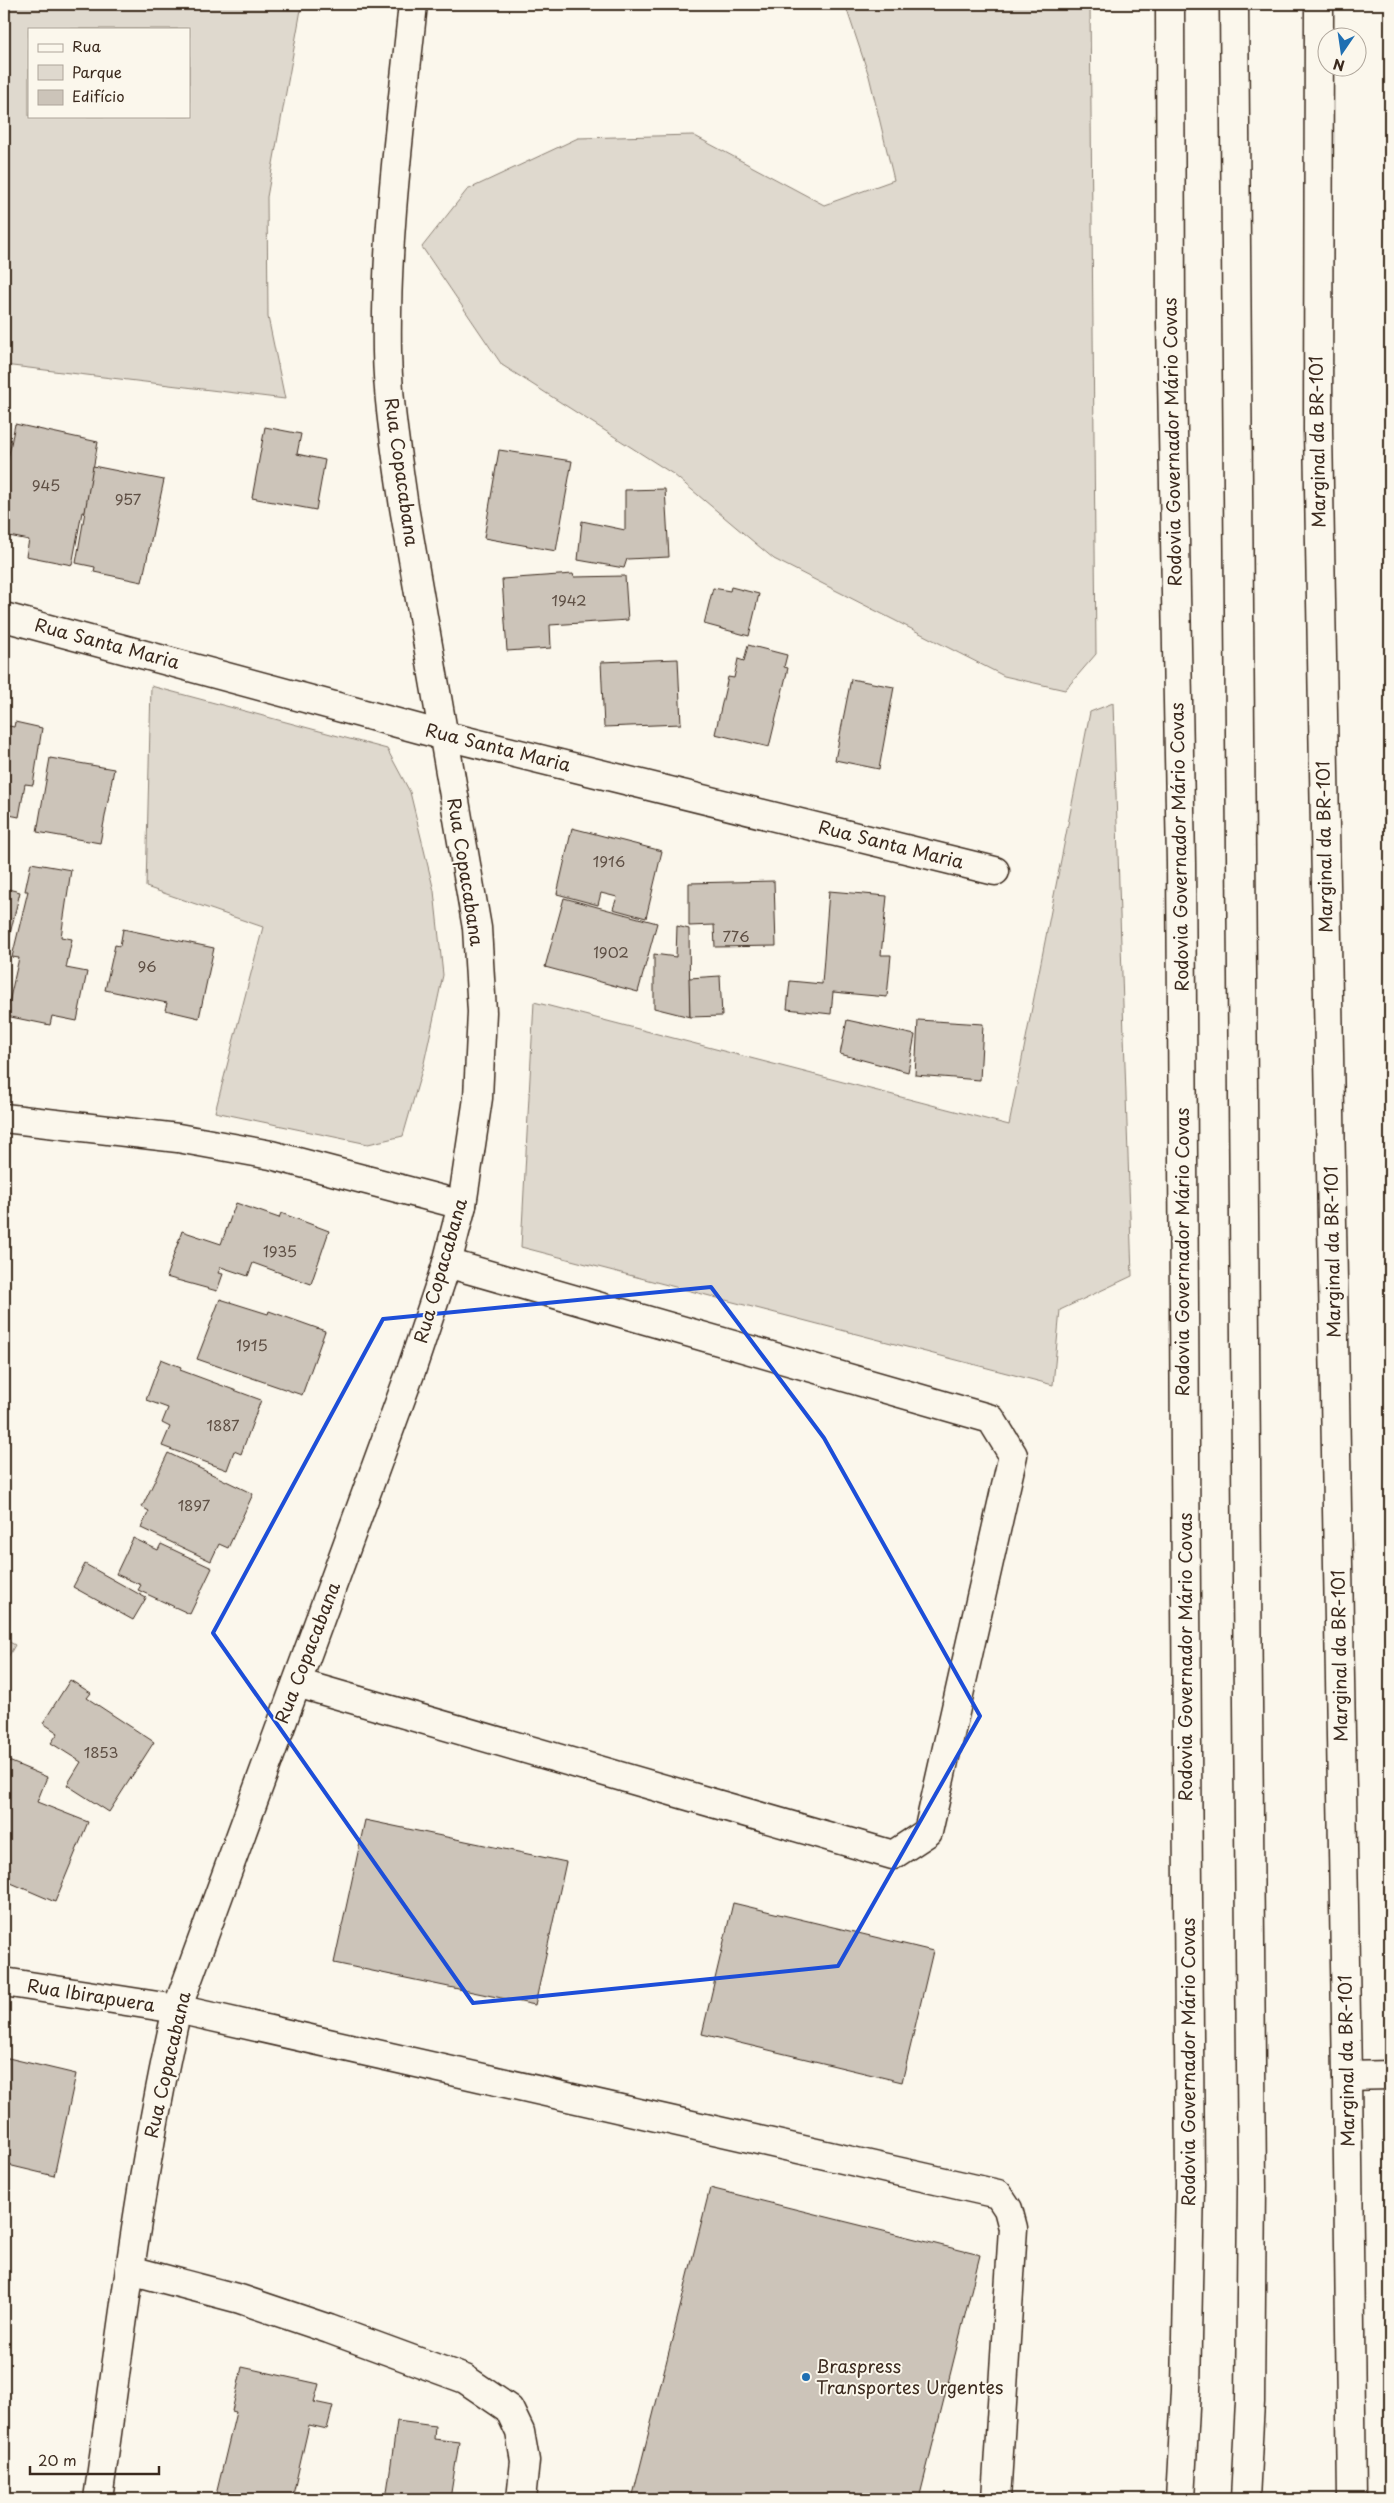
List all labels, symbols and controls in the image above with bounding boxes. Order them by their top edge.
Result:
legend [28,28,190,118]
north arrow [1316,28,1366,78]
text: Rua [72,34,101,57]
text: N [1331,54,1347,77]
text: Parque [72,60,122,83]
text: Edifício [72,84,125,107]
street label: Rodovia Governador Mário Covas [1155,297,1188,587]
street label: Marginal da BR-101 [1302,356,1331,528]
street label: Rua Copacabana [379,396,426,549]
house number: 945 [32,473,60,496]
house number: 957 [115,487,142,510]
house number: 1942 [551,588,587,611]
street label: Rua Santa Maria [32,610,183,675]
street label: Rodovia Governador Mário Covas [1162,702,1195,992]
street label: Rua Santa Maria [423,715,575,778]
street label: Marginal da BR-101 [1309,761,1338,933]
street label: Rua Copacabana [441,796,492,949]
street label: Rua Santa Maria [816,812,968,875]
house number: 1916 [593,849,625,872]
house number: 776 [722,924,750,947]
house number: 1902 [593,940,629,963]
house number: 96 [138,954,157,977]
street label: Rodovia Governador Mário Covas [1168,1107,1195,1397]
street label: Marginal da BR-101 [1317,1166,1346,1338]
street label: Rua Copacabana [406,1194,473,1346]
house number: 1935 [263,1239,297,1262]
house number: 1915 [236,1333,268,1356]
house number: 1887 [206,1413,240,1436]
house number: 1897 [178,1493,211,1516]
street label: Rodovia Governador Mário Covas [1171,1512,1198,1802]
street label: Marginal da BR-101 [1324,1570,1353,1742]
street label: Rua Copacabana [267,1577,346,1727]
house number: 1853 [84,1740,118,1763]
street label: Rodovia Governador Mário Covas [1174,1917,1201,2207]
street label: Rua Ibirapuera [25,1971,157,2018]
street label: Marginal da BR-101 [1331,1975,1360,2147]
street label: Rua Copacabana [137,1988,197,2141]
place label: Braspress Transportes Urgentes [816,2352,1003,2400]
marker: Braspress Transportes Urgentes [800,2371,812,2383]
scale bar [30,2443,159,2475]
text: 20 m [38,2448,77,2471]

